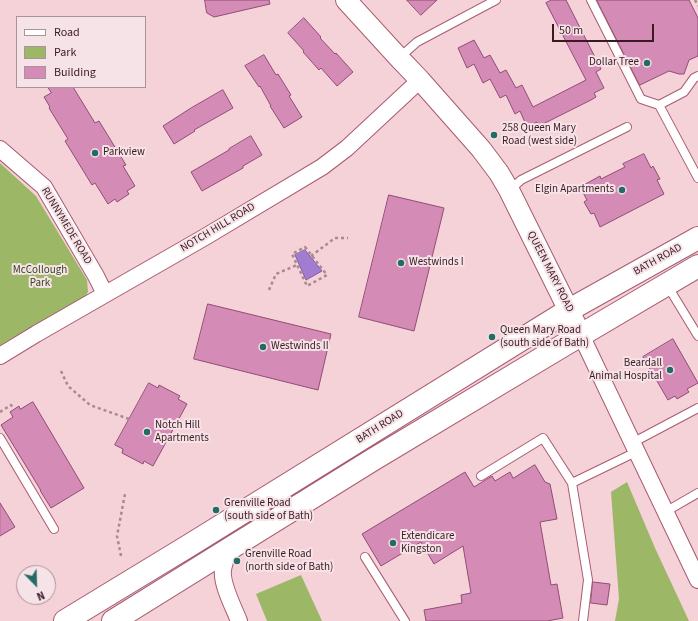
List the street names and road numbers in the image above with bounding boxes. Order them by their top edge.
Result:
street label: RUNNYMEDE ROAD [38,185,94,267]
street label: NOTCH HILL ROAD [178,201,258,255]
street label: QUEEN MARY ROAD [524,229,576,315]
street label: BATH ROAD [631,241,685,279]
street label: BATH ROAD [354,407,406,447]

